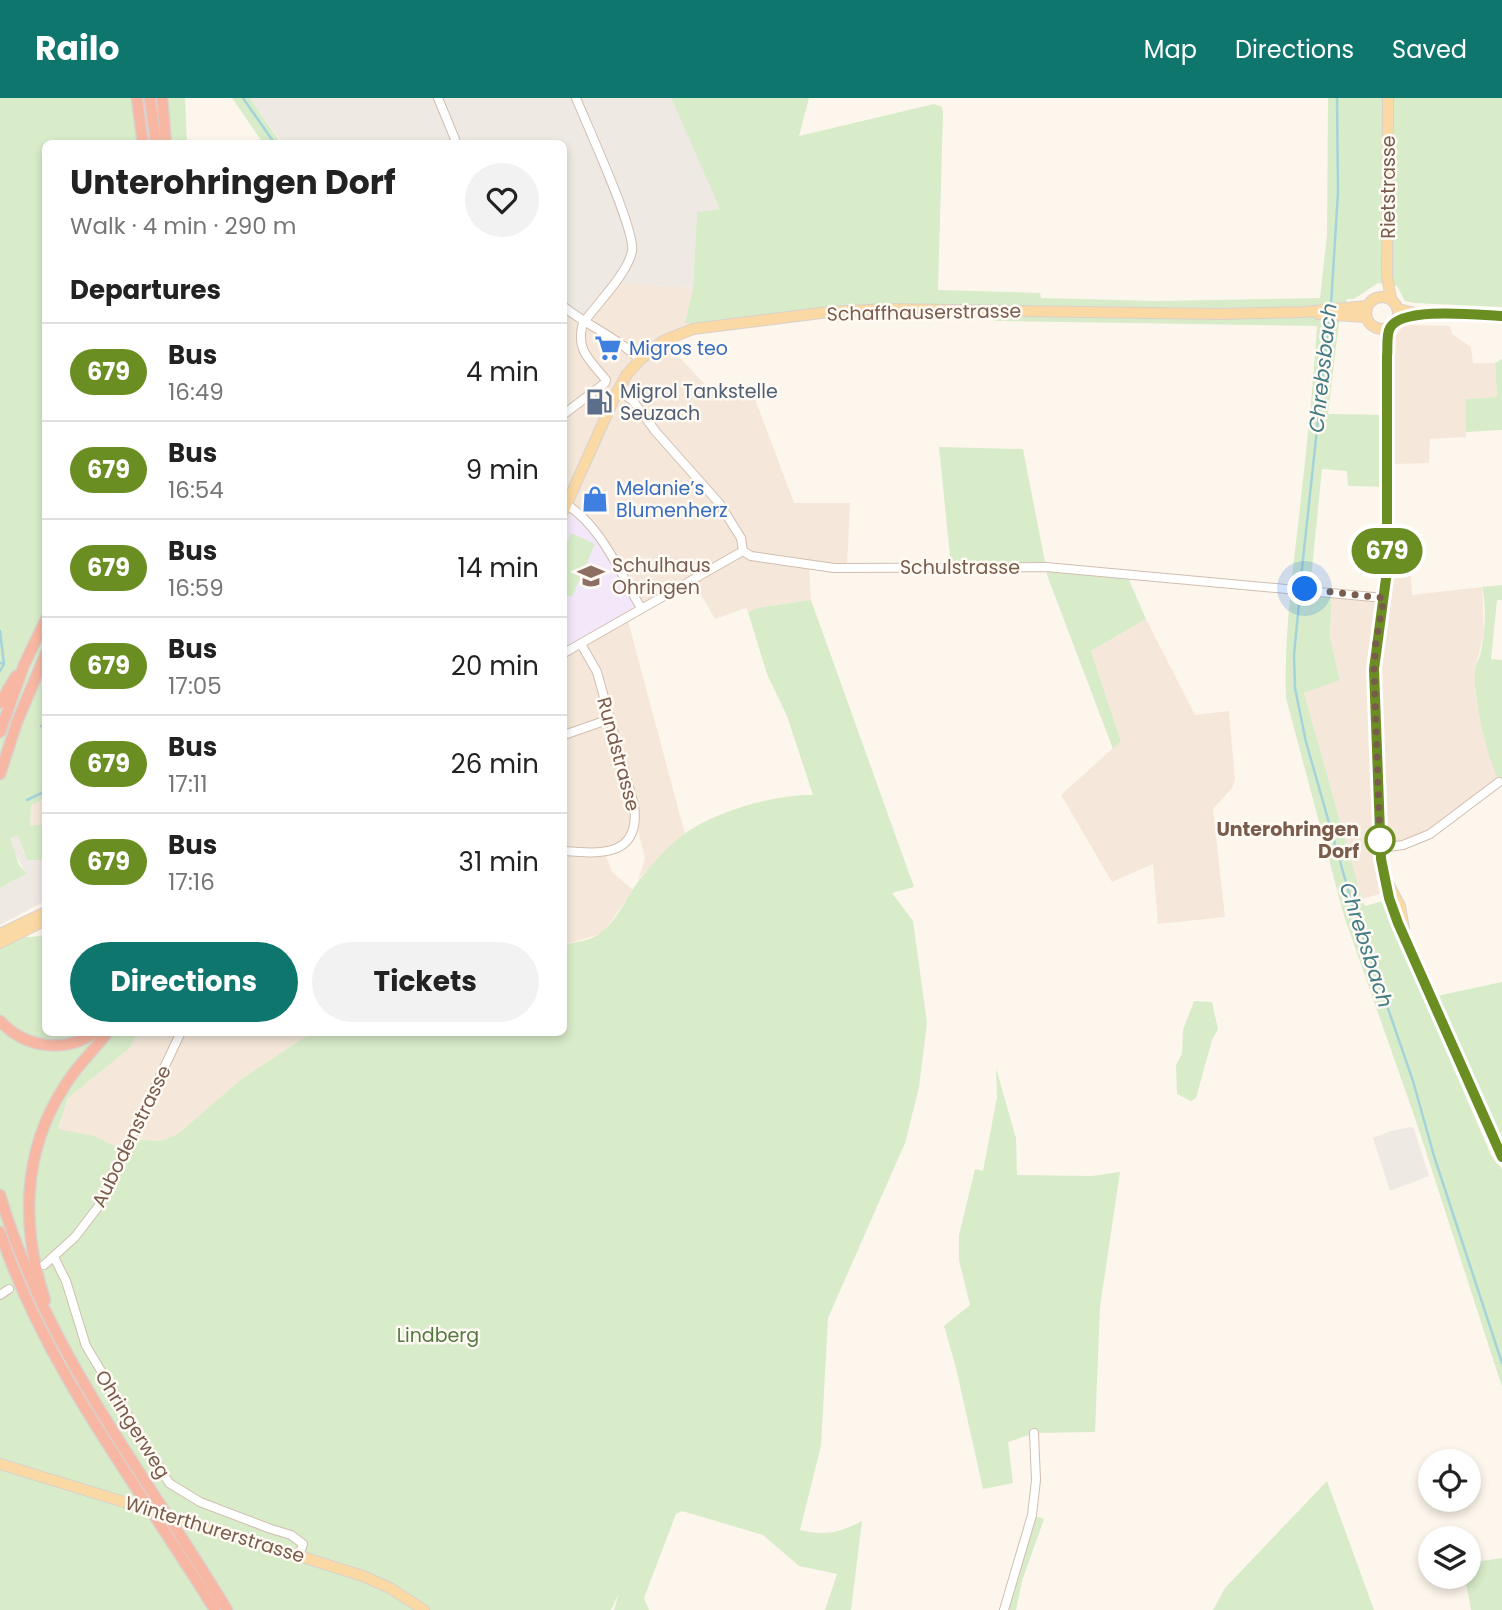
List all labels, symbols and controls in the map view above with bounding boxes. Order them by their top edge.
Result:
text: Railo [35,25,119,72]
text: Map [1144,33,1197,66]
text: Directions [1235,33,1354,66]
text: Saved [1392,33,1467,66]
street label: Rietstrasse [1375,135,1402,239]
text: Unterohringen Dorf [70,159,396,206]
button: heart [465,163,539,237]
text: Walk · 4 min · 290 m [70,210,296,242]
text: Departures [70,272,221,308]
street label: Schaffhauserstrasse [827,297,1021,328]
water label: Chrebsbach [1301,302,1344,434]
supermarket icon: Migros teo [593,333,623,363]
place label: Migros teo [629,335,728,362]
text: Bus [168,337,217,373]
text: 4 min [466,354,539,390]
text: 679 [87,355,130,388]
text: 16:49 [168,376,224,408]
place label: Migrol Tankstelle Seuzach [620,378,778,427]
fuel station icon: Migrol Tankstelle Seuzach [584,387,614,417]
text: Bus [168,435,217,471]
text: 9 min [466,452,539,488]
text: 679 [87,453,130,486]
text: 16:54 [168,474,224,506]
place label: Melanie’s Blumenherz [616,475,728,524]
shop icon: Melanie’s Blumenherz [580,484,610,514]
line badge: 679 [1347,528,1427,574]
text: Bus [168,533,217,569]
text: 679 [1366,534,1408,567]
text: 14 min [458,550,539,586]
text: 679 [87,551,130,584]
place label: Schulhaus Ohringen [612,552,711,601]
street label: Schulstrasse [900,554,1020,581]
school or university icon: Schulhaus Ohringen [576,561,606,591]
your location [1287,571,1322,606]
text: 16:59 [168,572,224,604]
text: Bus [168,631,217,667]
text: 20 min [451,648,539,684]
text: 679 [87,649,130,682]
text: 17:05 [168,670,222,702]
street label: Rundstrasse [590,694,647,814]
text: Bus [168,729,217,765]
text: 26 min [451,746,539,782]
text: 679 [87,747,130,780]
text: 17:11 [168,768,208,800]
place label: Unterohringen Dorf [1216,816,1359,865]
marker: Unterohringen Dorf [1365,825,1395,855]
text: Bus [168,827,217,863]
text: 31 min [459,844,539,880]
text: 679 [87,845,130,878]
text: 17:16 [168,866,215,898]
water label: Chrebsbach [1333,878,1400,1011]
button: Directions [70,942,298,1022]
button: Tickets [312,942,539,1022]
street label: Aubodenstrasse [85,1061,178,1212]
park label: Lindberg [397,1322,479,1349]
street label: Ohringerweg [89,1365,177,1484]
map controls [1418,1449,1481,1589]
button: locate [1418,1449,1481,1512]
street label: Winterthurerstrasse [122,1489,308,1570]
button: layers [1418,1526,1481,1589]

